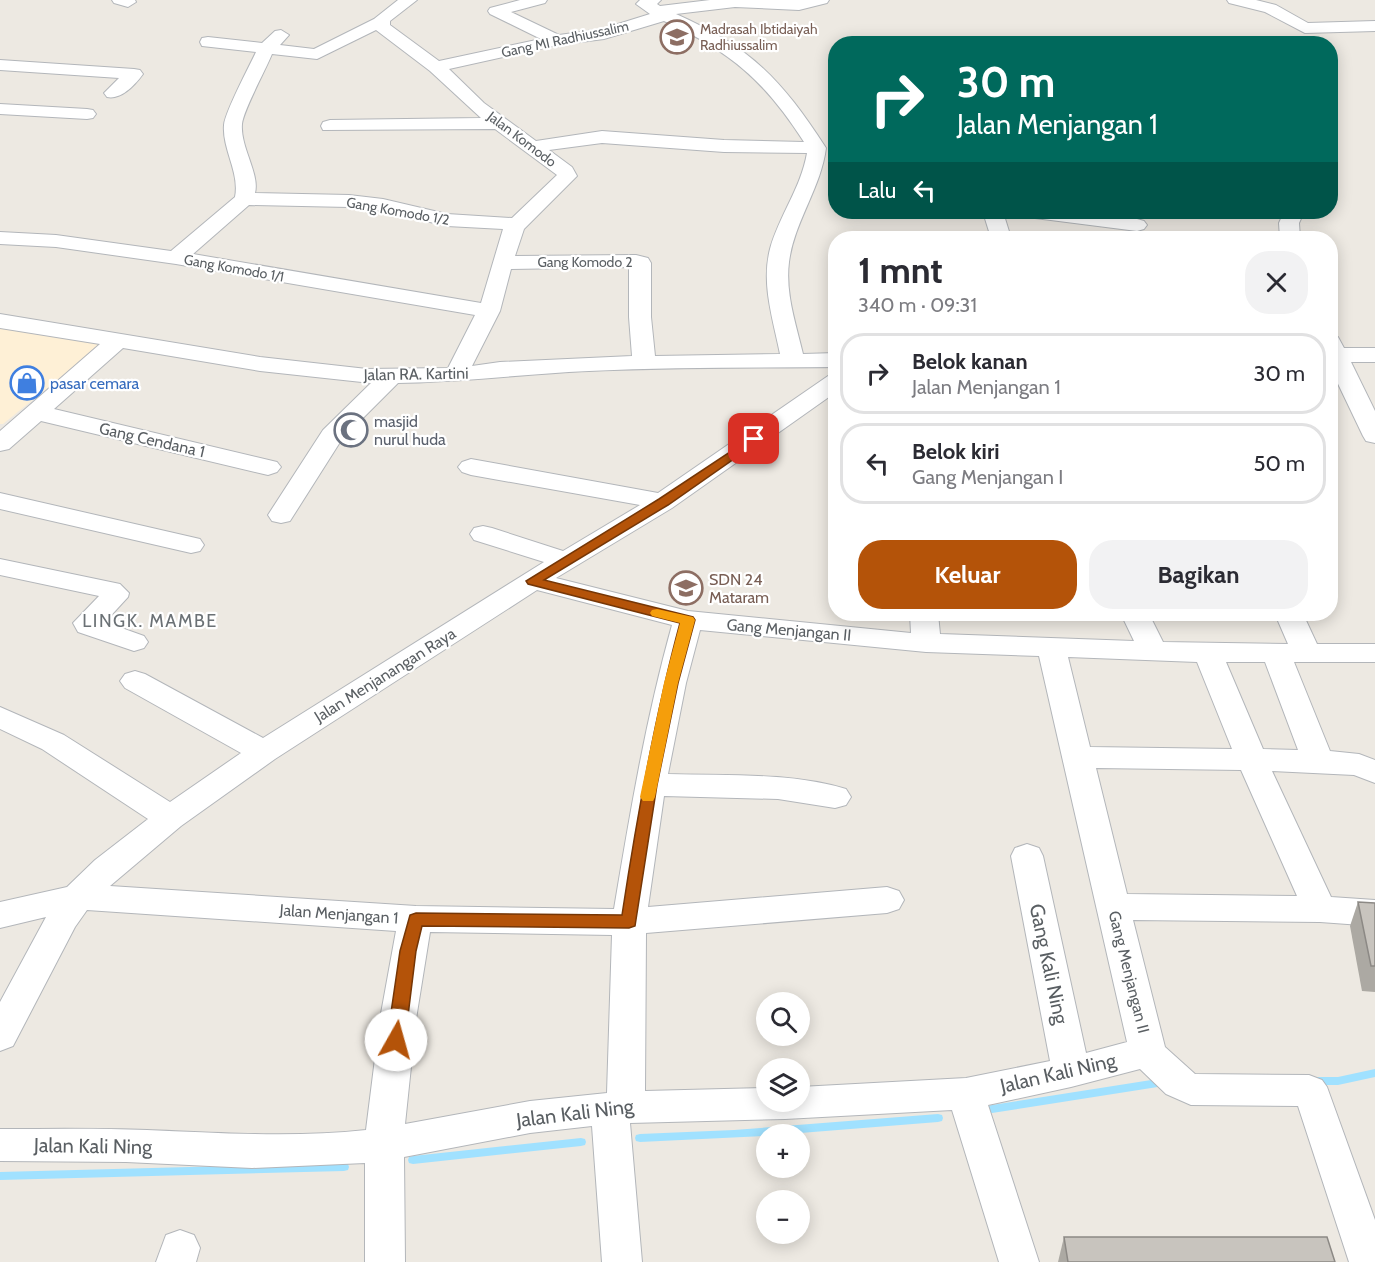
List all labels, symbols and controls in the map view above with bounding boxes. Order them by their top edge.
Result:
street label: Gang MI Radhiussalim [500,17,630,61]
school or university icon: Madrasah Ibtidaiyah Radhiussalim [659,19,695,55]
place label: Madrasah Ibtidaiyah Radhiussalim [700,20,818,54]
text: 30 m [957,56,1055,108]
icon: right [858,60,936,138]
street label: Jalan Komodo [483,107,560,171]
text: Jalan Menjangan 1 [957,108,1158,141]
icon: left [908,174,941,207]
text: Lalu [858,177,896,204]
street label: Gang Komodo 1/2 [345,193,451,229]
text: 1 mnt [858,248,943,292]
street label: Gang Komodo 1/1 [182,250,286,286]
button: close [1245,251,1308,314]
street label: Gang Komodo 2 [537,253,633,271]
text: 340 m · 09:31 [858,293,977,317]
text: Belok kanan [912,348,1028,375]
icon: right [861,357,894,390]
text: 30 m [1253,360,1305,387]
street label: Jalan RA. Kartini [362,364,469,384]
shop icon: pasar cemara [9,365,45,401]
place label: pasar cemara [50,374,140,393]
text: Jalan Menjangan 1 [912,375,1061,399]
mosque icon: masjid nurul huda [333,412,369,448]
place label: masjid nurul huda [374,412,446,449]
pin [728,413,779,464]
street label: Gang Cendana 1 [97,419,207,461]
icon: arrive [737,422,770,455]
text: Belok kiri [912,438,999,465]
icon: left [861,447,894,480]
text: 50 m [1253,450,1305,477]
text: Gang Menjangan I [912,465,1063,489]
button: Keluar [858,540,1077,609]
button: Bagikan [1089,540,1308,609]
school or university icon: SDN 24 Mataram [668,570,704,606]
place label: SDN 24 Mataram [709,570,769,607]
district label: LINGK. MAMBE [82,610,218,632]
street label: Gang Menjangan II [726,615,852,645]
street label: Jalan Menjanangan Raya [310,624,459,727]
street label: Jalan Menjangan 1 [278,900,399,928]
street label: Gang Kali Ning [1025,902,1074,1027]
street label: Gang Menjangan II [1105,909,1153,1035]
map controls [756,992,810,1244]
button: search [756,992,810,1046]
position arrow [364,1008,428,1072]
street label: Jalan Kali Ning [997,1048,1119,1098]
button: layers [756,1058,810,1112]
street label: Jalan Kali Ning [514,1094,636,1132]
button: + [756,1124,810,1178]
street label: Jalan Kali Ning [33,1133,153,1159]
button: − [756,1190,810,1244]

